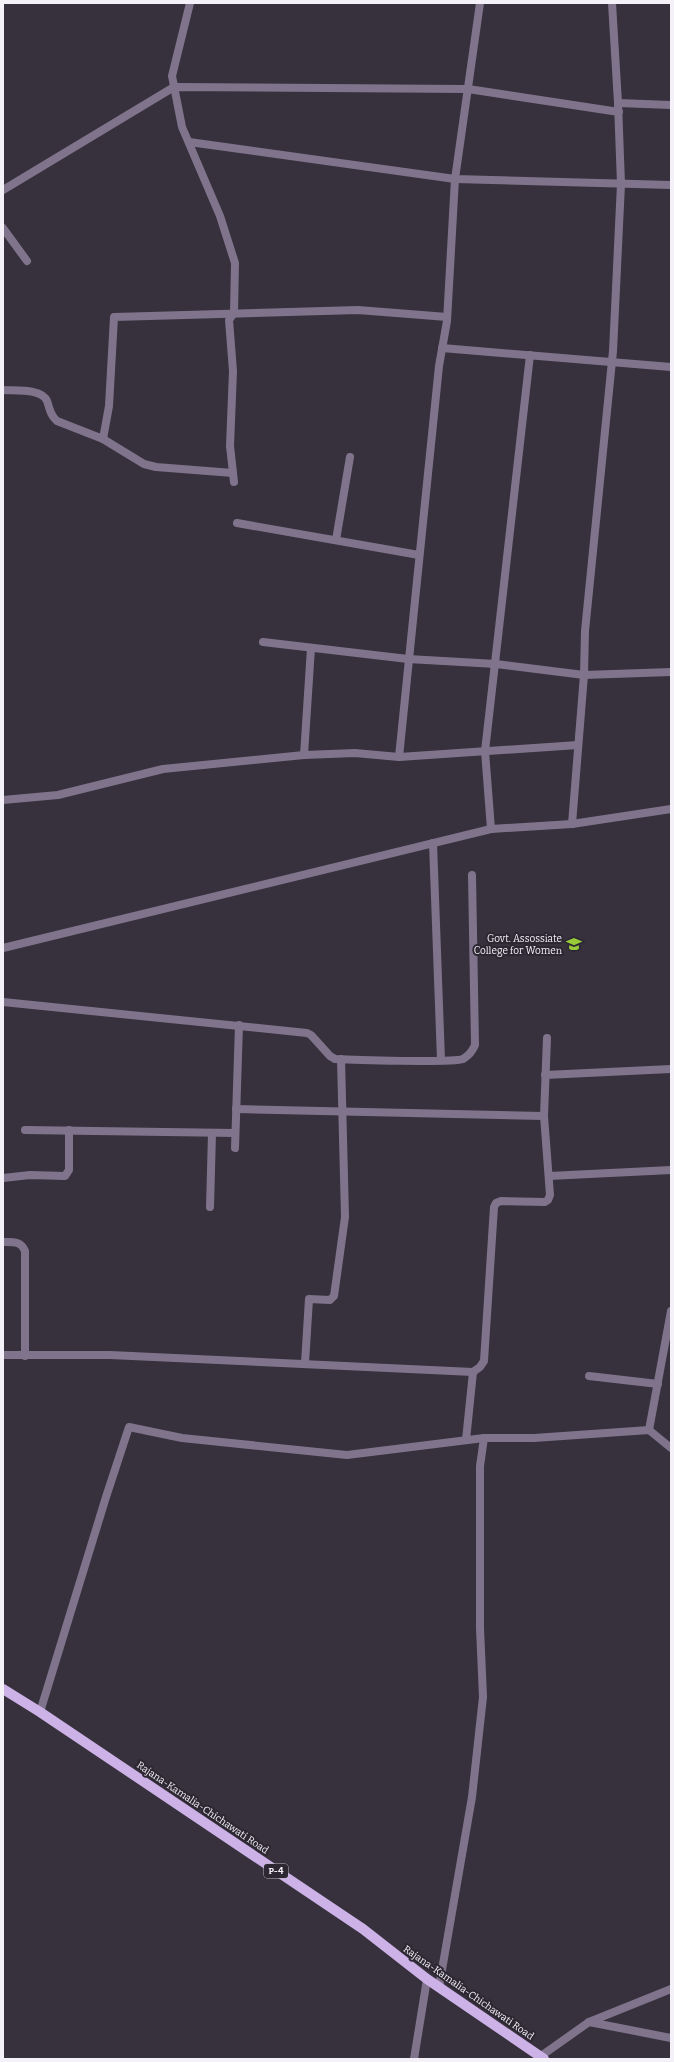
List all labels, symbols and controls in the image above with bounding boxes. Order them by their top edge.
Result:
place label: Govt. Assossiate College for Women [474,933,563,957]
school or university icon: Govt. Assossiate College for Women [565,935,583,953]
street label: Rajana-Kamalia-Chichawati Road [134,1759,271,1857]
road number: P-4 [264,1864,288,1878]
street label: Rajana-Kamalia-Chichawati Road [401,1943,536,2043]

